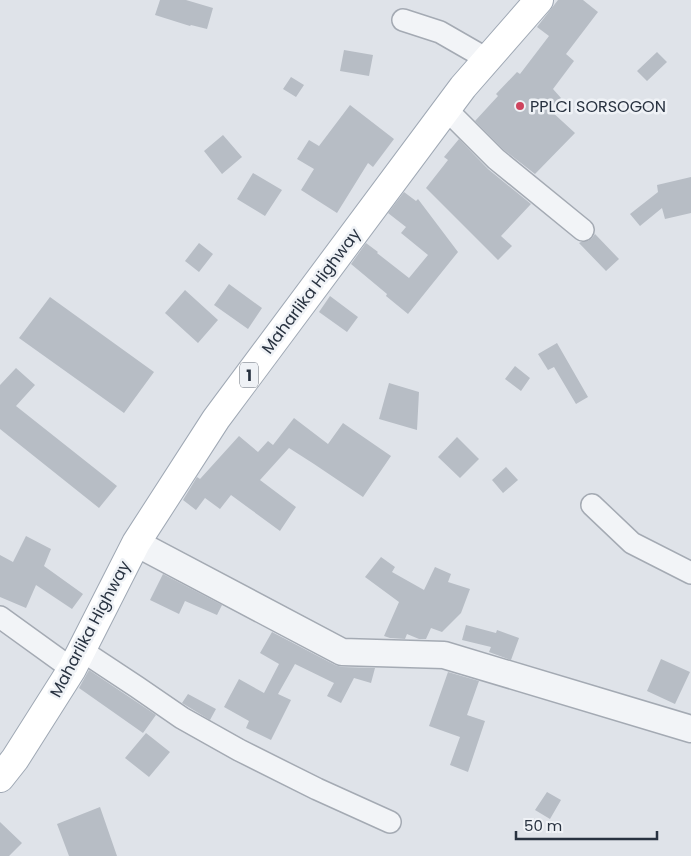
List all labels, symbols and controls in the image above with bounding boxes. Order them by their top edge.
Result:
place label: PPLCI SORSOGON [530,95,666,118]
marker: PPLCI SORSOGON [514,100,526,112]
street label: Maharlika Highway [256,223,366,359]
road number: 1 [240,362,258,388]
street label: Maharlika Highway [44,557,136,701]
scale bar [516,808,657,840]
text: 50 m [524,815,562,836]

